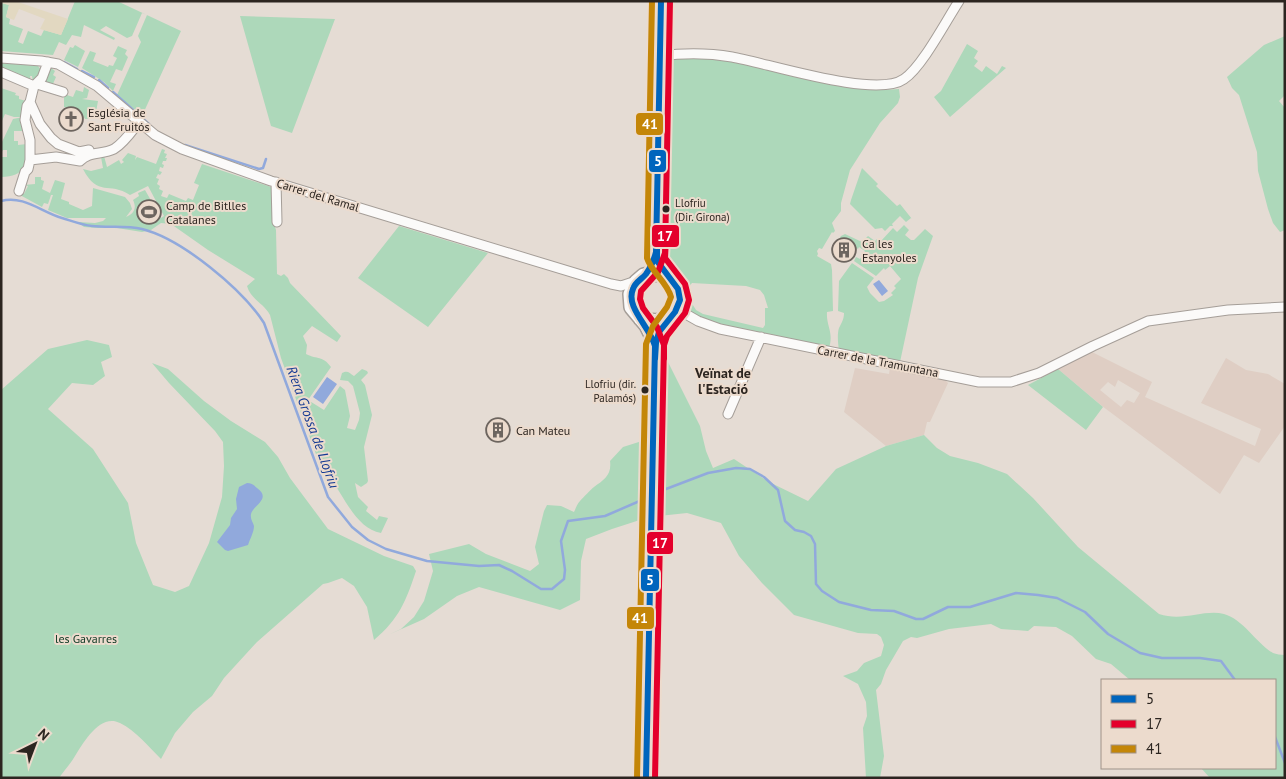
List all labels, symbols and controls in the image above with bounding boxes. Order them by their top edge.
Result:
place label: Església de Sant Fruitós [88,105,150,134]
church icon: Església de Sant Fruitós [58,106,84,132]
line badge: 41 [635,112,664,136]
text: 41 [642,115,658,133]
line badge: 5 [648,149,667,173]
text: 5 [654,152,662,170]
street label: Carrer del Ramal [275,175,362,215]
place label: Llofriu (Dir. Girona) [675,196,730,224]
place label: Camp de Bitlles Catalanes [166,198,246,227]
sports icon: Camp de Bitlles Catalanes [136,199,162,225]
marker: Llofriu (Dir. Girona) [661,204,671,214]
line badge: 17 [651,224,680,248]
text: 17 [657,227,673,245]
place label: Ca les Estanyoles [862,236,917,265]
building icon: Ca les Estanyoles [831,237,857,263]
street label: Carrer de la Tramuntana [816,342,940,380]
water label: Riera Grossa de Llofriu [283,364,343,490]
district label: Veïnat de l'Estació [694,364,751,398]
place label: Llofriu (dir. Palamós) [585,377,636,405]
marker: Llofriu (dir. Palamós) [640,385,650,395]
building icon: Can Mateu [485,417,511,443]
place label: Can Mateu [516,423,570,438]
line badge: 17 [646,531,674,555]
text: 17 [652,534,668,552]
line badge: 5 [640,568,660,592]
text: 5 [646,571,654,589]
line badge: 41 [626,606,655,630]
text: 41 [632,609,648,627]
park label: les Gavarres [55,631,117,646]
legend [1101,679,1276,769]
text: 5 [1146,689,1154,708]
text: 17 [1146,714,1162,733]
north arrow [10,719,60,769]
text: N [34,725,53,744]
text: 41 [1146,739,1162,758]

